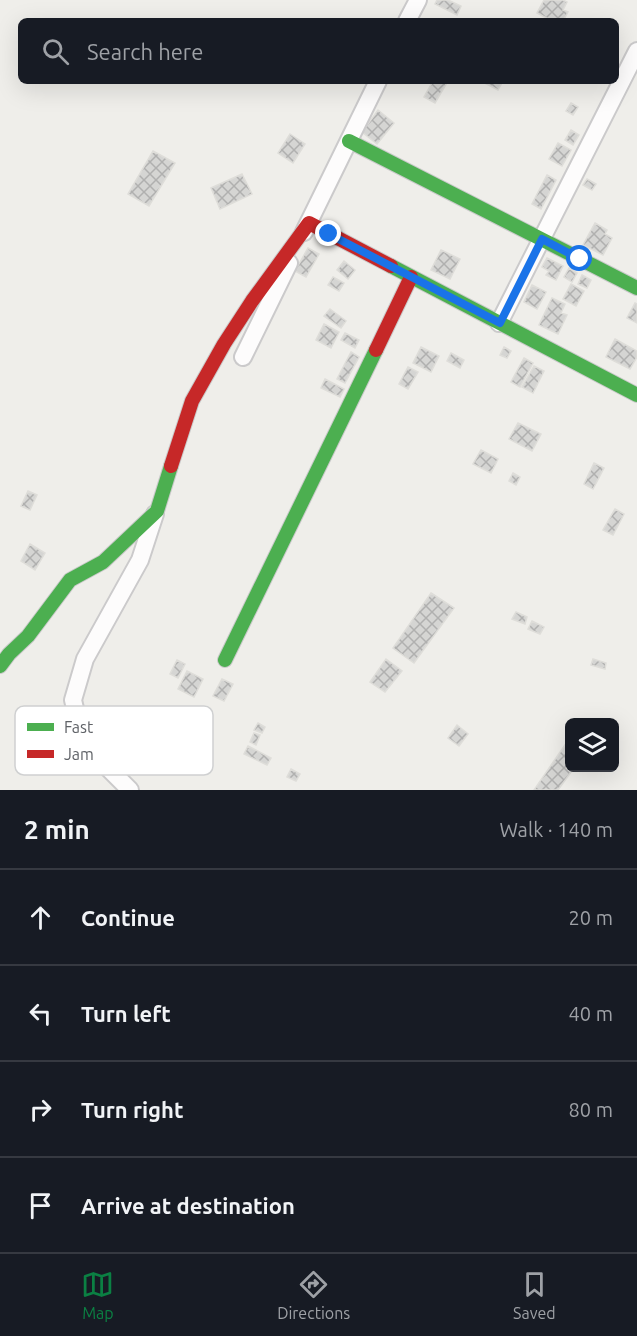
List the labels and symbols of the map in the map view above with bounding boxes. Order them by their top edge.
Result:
route end [315,220,341,246]
route start [566,245,592,271]
legend [15,706,213,775]
text: Fast [64,718,94,736]
text: Jam [64,745,94,763]

